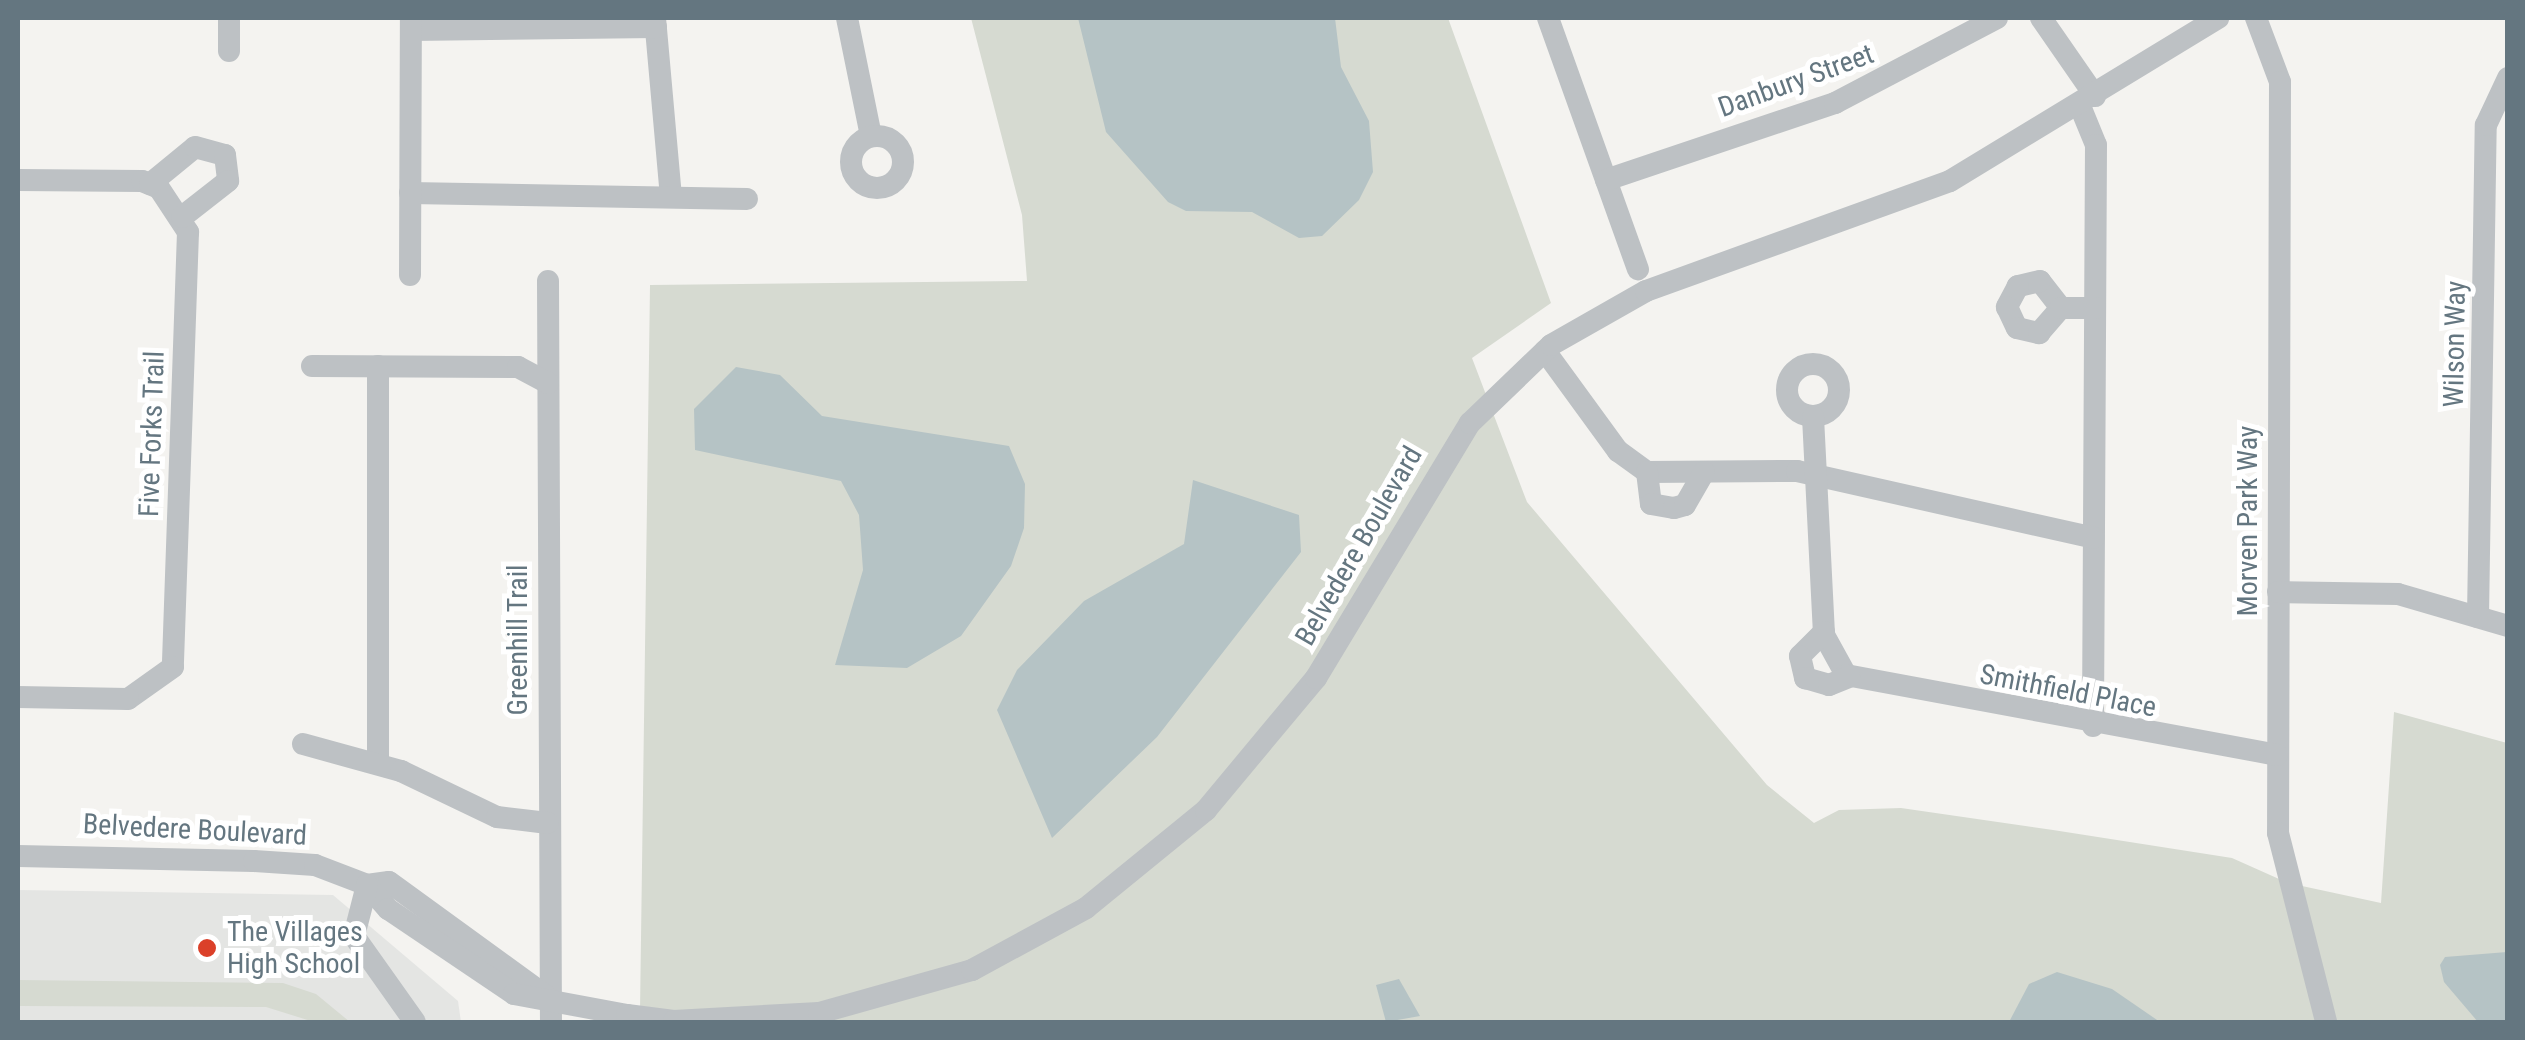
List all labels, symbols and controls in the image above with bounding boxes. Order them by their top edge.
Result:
street label: Danbury Street [1714,37,1878,125]
street label: Wilson Way [2437,280,2473,408]
street label: Five Forks Trail [132,350,172,518]
street label: Morven Park Way [2231,426,2265,616]
street label: Belvedere Boulevard [1288,441,1430,651]
street label: Greenhill Trail [501,564,535,716]
street label: Smithfield Place [1977,657,2159,725]
street label: Belvedere Boulevard [82,807,308,853]
place label: The Villages High School [227,915,363,981]
marker: The Villages High School [196,937,218,959]

